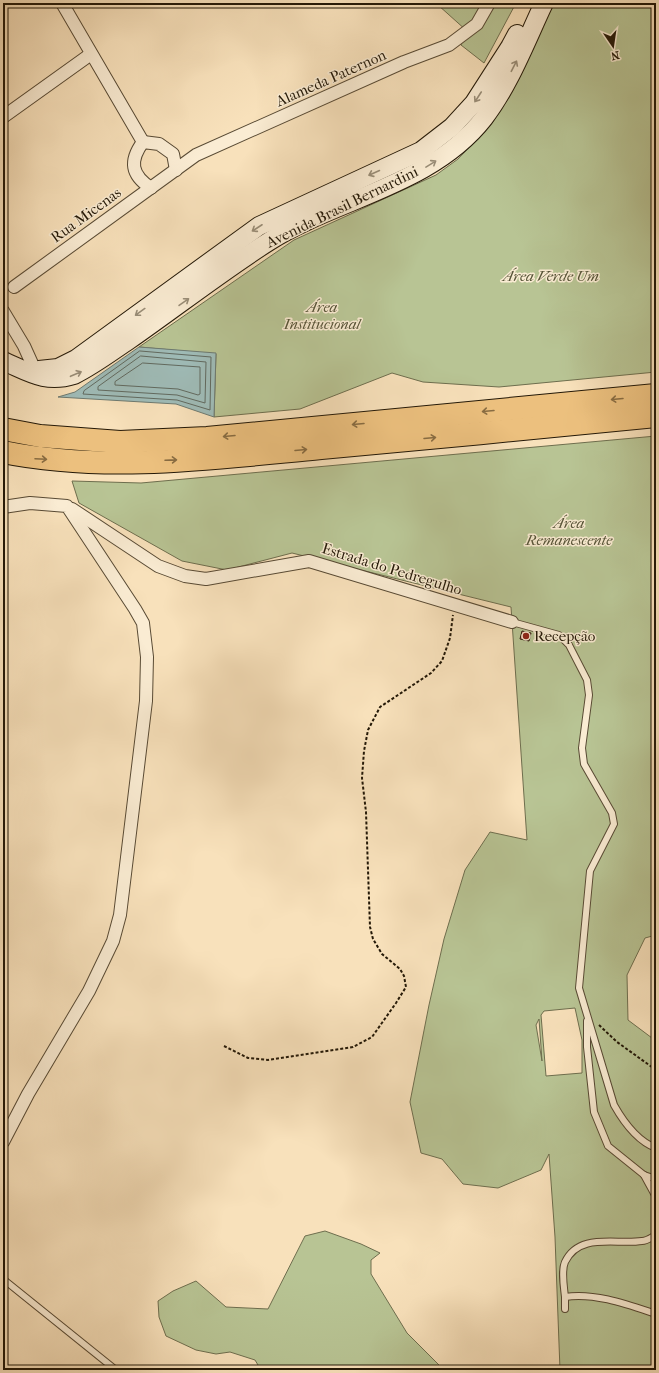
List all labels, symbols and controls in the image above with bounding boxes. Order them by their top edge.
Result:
north arrow [593,26,633,66]
street label: Alameda Paternon [272,46,389,111]
text: N [609,48,621,63]
one-way arrow [510,61,518,73]
one-way arrow [474,92,482,103]
one-way arrow [425,159,437,167]
street label: Avenida Brasil Bernardini [262,162,421,252]
one-way arrow [369,170,381,177]
street label: Rua Micenas [47,183,125,247]
one-way arrow [251,224,262,232]
park label: Área Verde Um [501,267,599,285]
one-way arrow [178,298,189,306]
park label: Área Institucional [283,298,363,333]
one-way arrow [135,308,146,316]
one-way arrow [70,370,82,377]
one-way arrow [611,395,624,403]
one-way arrow [482,408,495,415]
one-way arrow [352,420,365,427]
one-way arrow [223,432,236,440]
one-way arrow [423,434,436,441]
one-way arrow [294,447,307,454]
one-way arrow [34,455,47,462]
one-way arrow [164,457,177,464]
park label: Área Remanescente [525,514,613,549]
street label: Estrada do Pedregulho [320,539,465,599]
place label: Recepção [534,627,596,645]
marker: Recepção [521,631,531,641]

